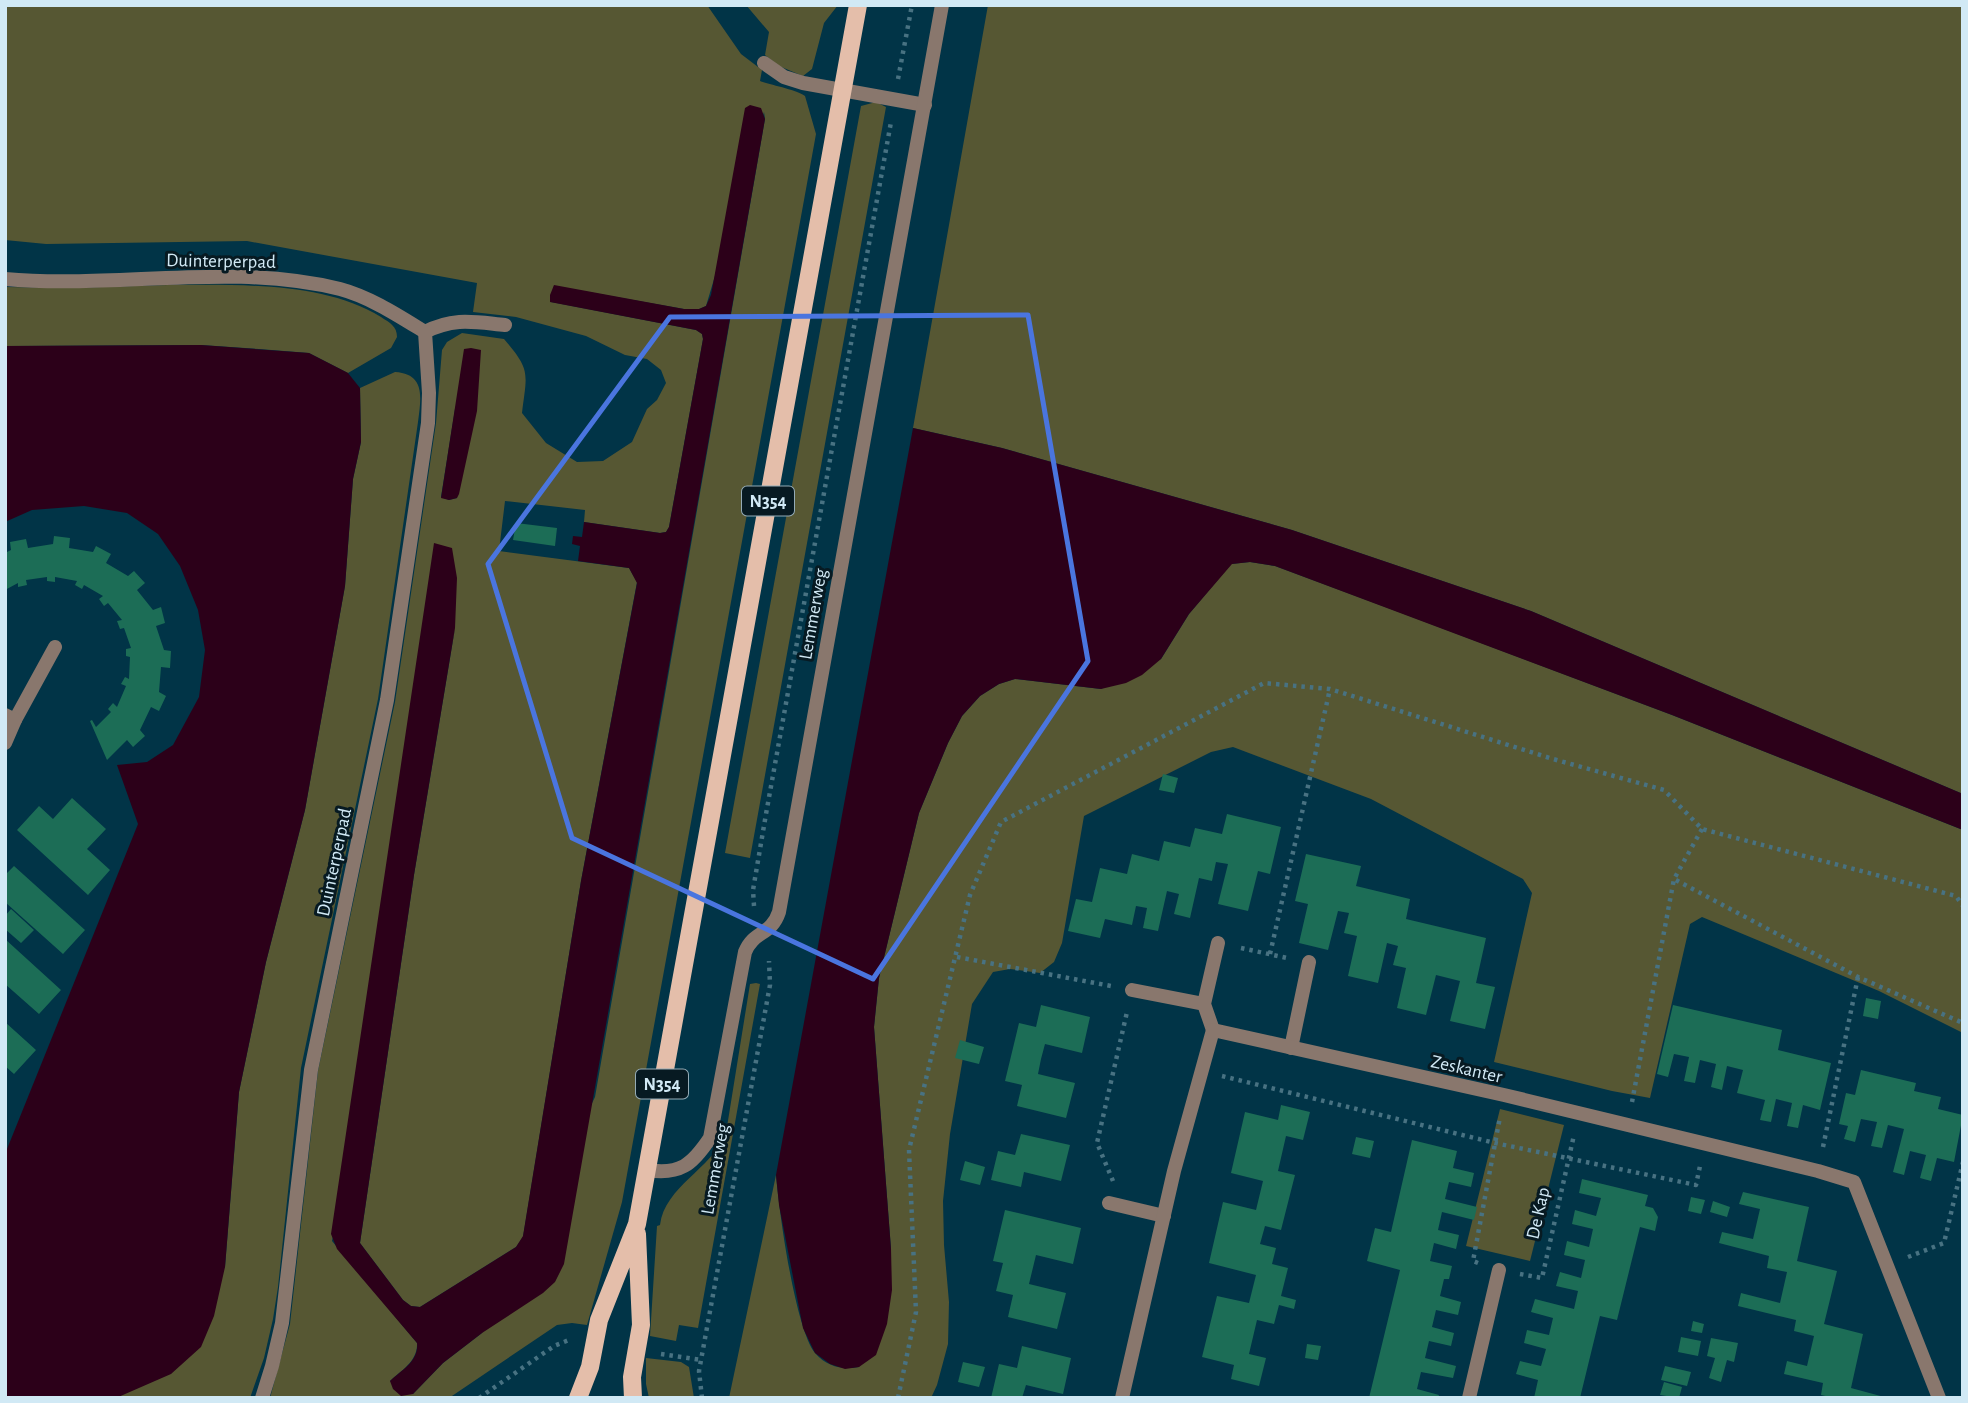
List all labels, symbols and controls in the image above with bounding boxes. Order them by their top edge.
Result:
street label: Duinterperpad [166,251,276,272]
road number: N354 [742,486,794,516]
street label: Lemmerweg [796,567,831,661]
street label: Duinterperpad [314,806,355,918]
street label: Zeskanter [1429,1052,1504,1087]
road number: N354 [636,1070,688,1098]
street label: Lemmerweg [698,1122,733,1216]
street label: De Kap [1523,1185,1554,1241]

